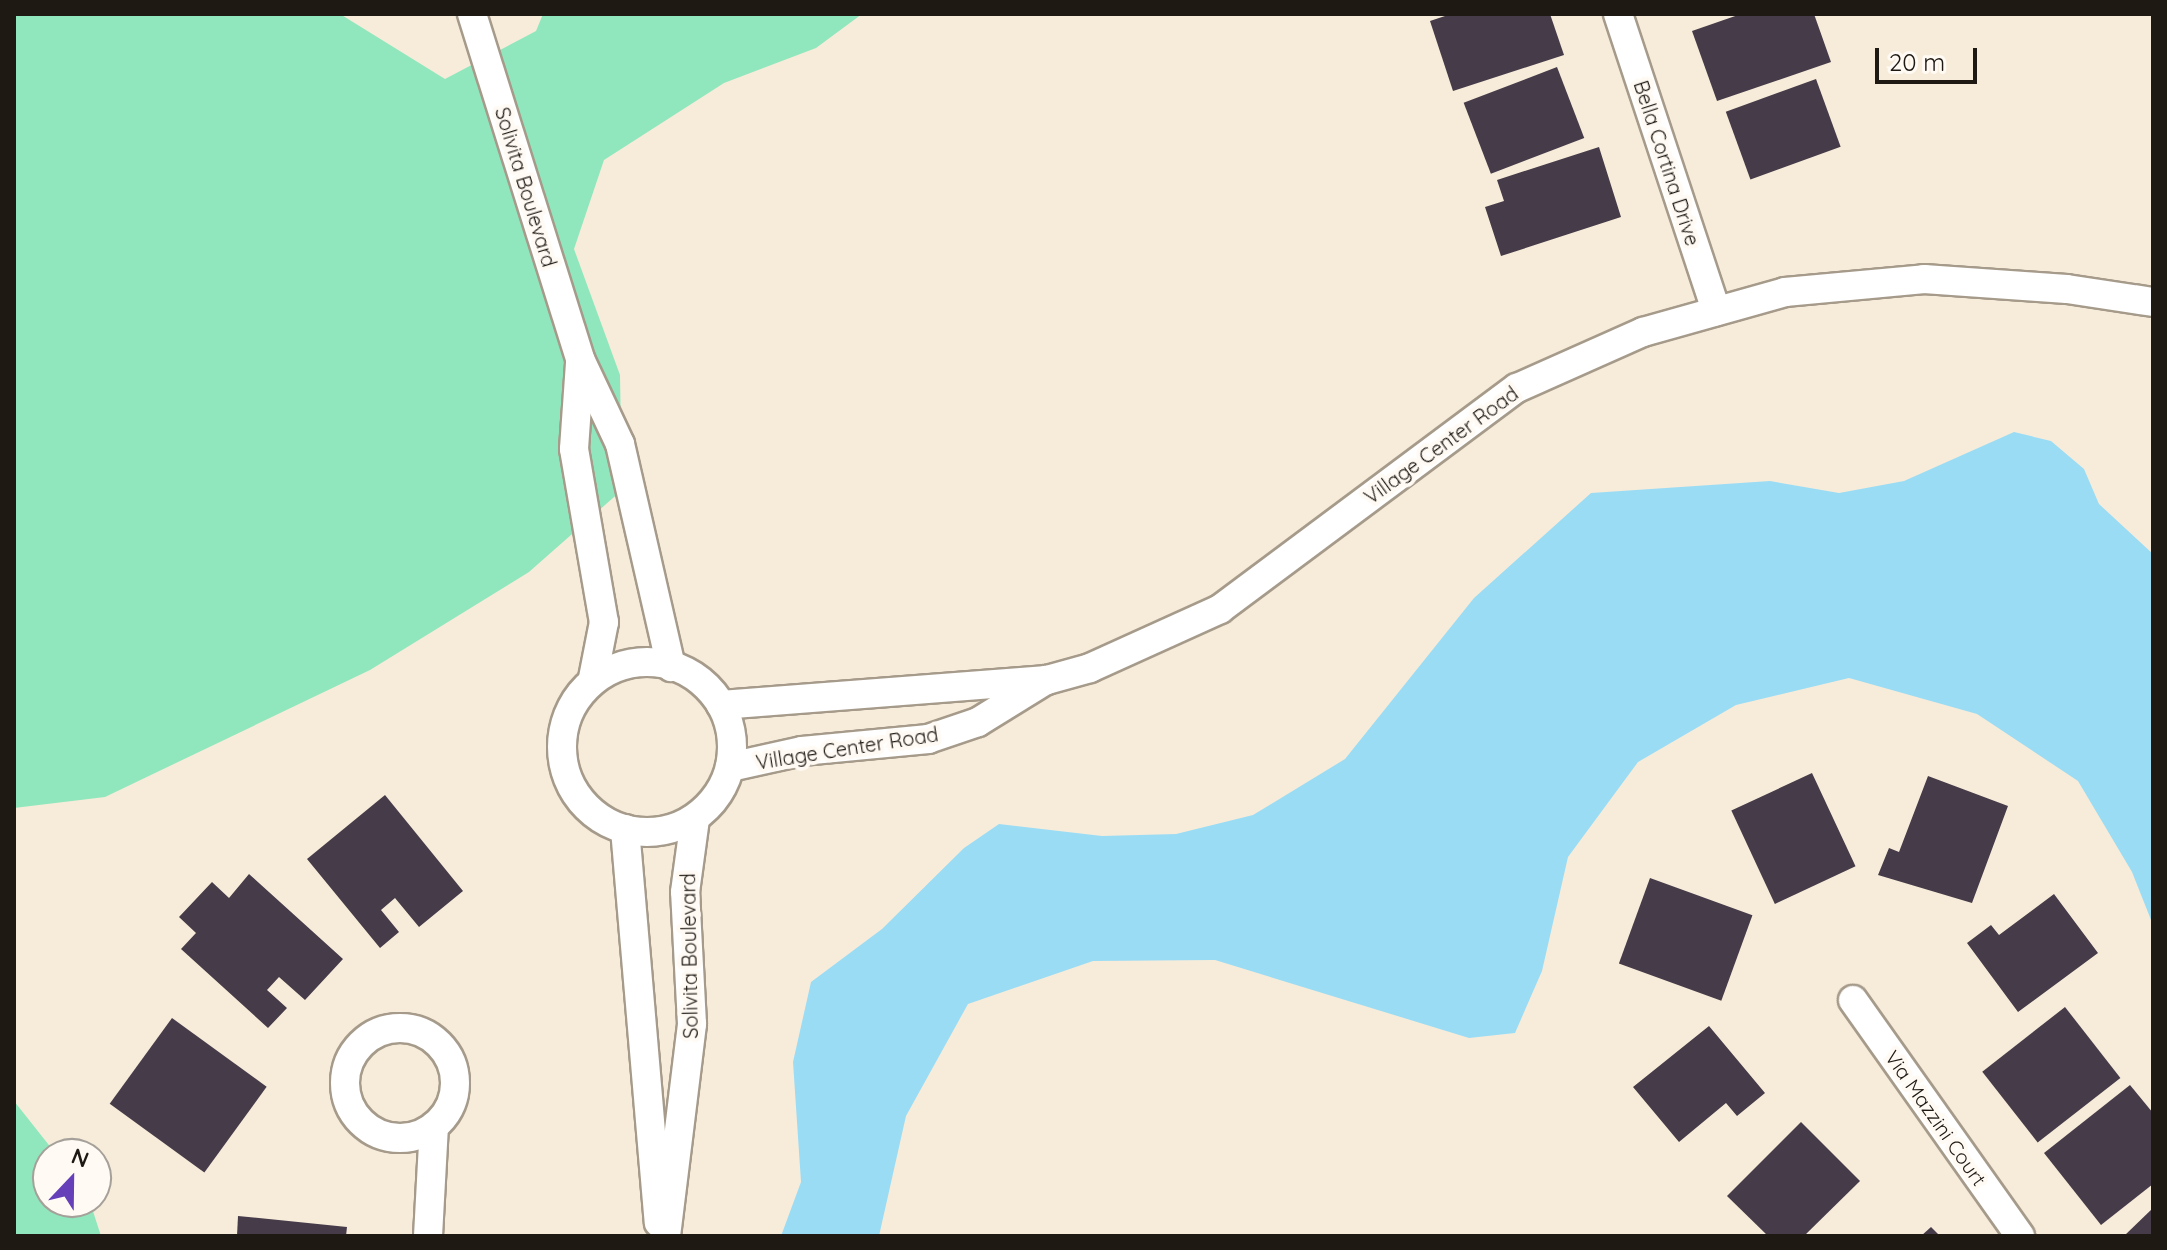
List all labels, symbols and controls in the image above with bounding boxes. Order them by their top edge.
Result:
scale bar [1879,32,1981,82]
text: 20 m [1889,47,1945,77]
street label: Bella Cortina Drive [1629,77,1705,249]
street label: Solivita Boulevard [490,104,562,270]
street label: Village Center Road [1359,381,1523,509]
street label: Village Center Road [754,722,940,774]
street label: Solivita Boulevard [676,873,702,1039]
street label: Via Mazzini Court [1880,1046,1992,1190]
north arrow [32,1138,112,1218]
text: N [67,1142,93,1174]

